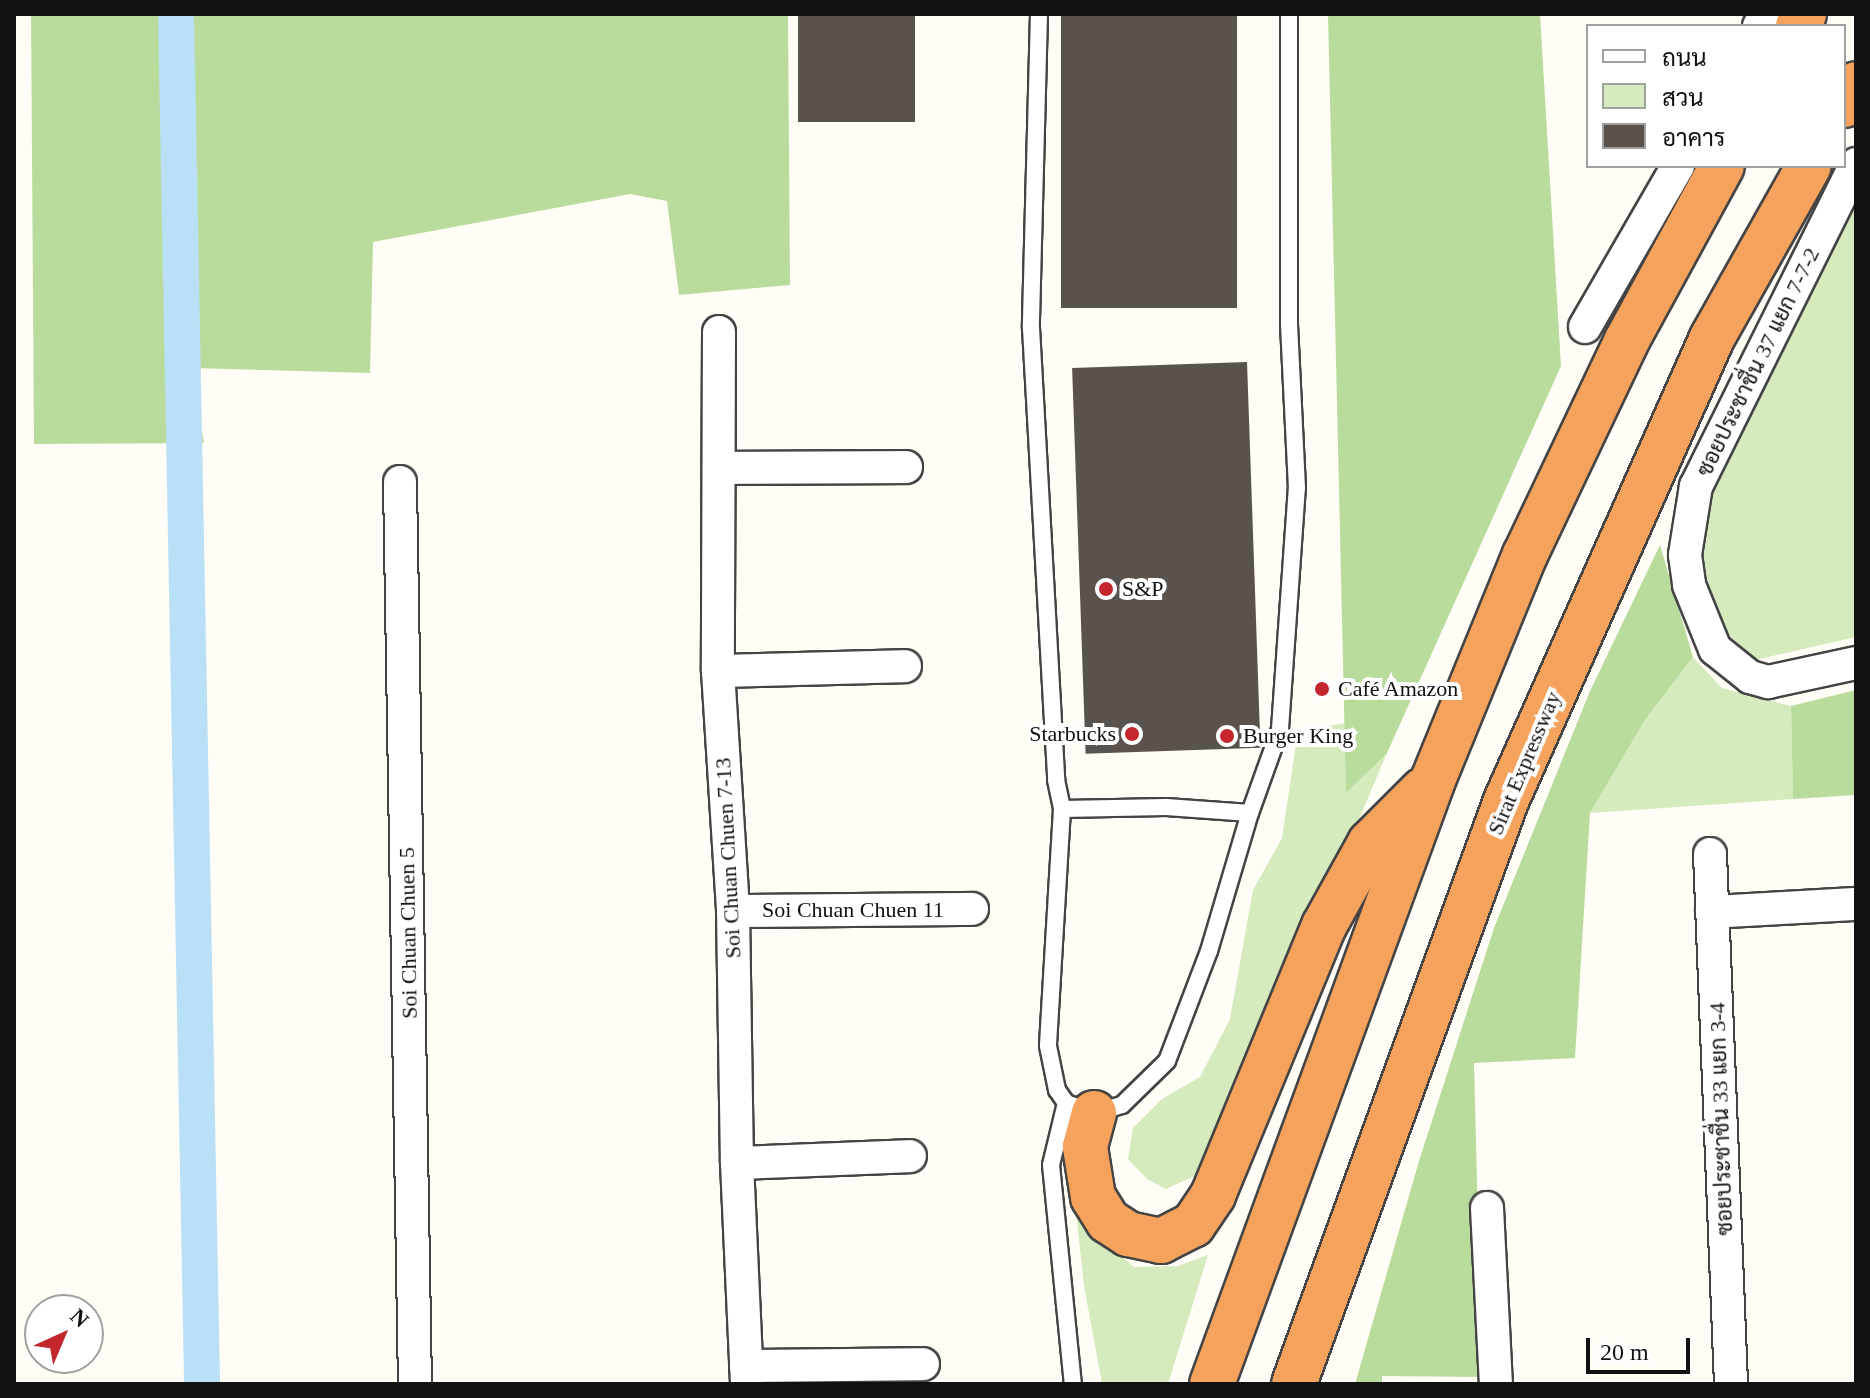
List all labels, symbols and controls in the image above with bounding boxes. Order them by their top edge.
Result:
legend [1586,24,1846,168]
text: ถนน [1662,45,1707,71]
text: สวน [1662,85,1704,111]
text: อาคาร [1662,125,1725,151]
street label: ซอยประชาชื่น 37 แยก 7-7-2 [1691,243,1825,481]
place label: S&P [1122,576,1164,602]
marker: S&P [1097,580,1115,598]
place label: Café Amazon [1338,676,1460,702]
marker: Café Amazon [1313,680,1331,698]
street label: Sirat Expressway [1482,687,1566,839]
place label: Starbucks [1029,721,1116,747]
place label: Burger King [1243,723,1353,749]
marker: Starbucks [1123,725,1141,743]
marker: Burger King [1218,727,1236,745]
street label: Soi Chuan Chuen 7-13 [710,757,746,959]
street label: Soi Chuan Chuen 5 [393,847,423,1019]
street label: Soi Chuan Chuen 11 [762,897,944,923]
street label: ซอยประชาชื่น 33 แยก 3-4 [1704,1002,1738,1236]
north arrow [24,1294,104,1374]
text: N [65,1303,94,1332]
scale bar [1590,1322,1694,1372]
text: 20 m [1600,1339,1649,1365]

